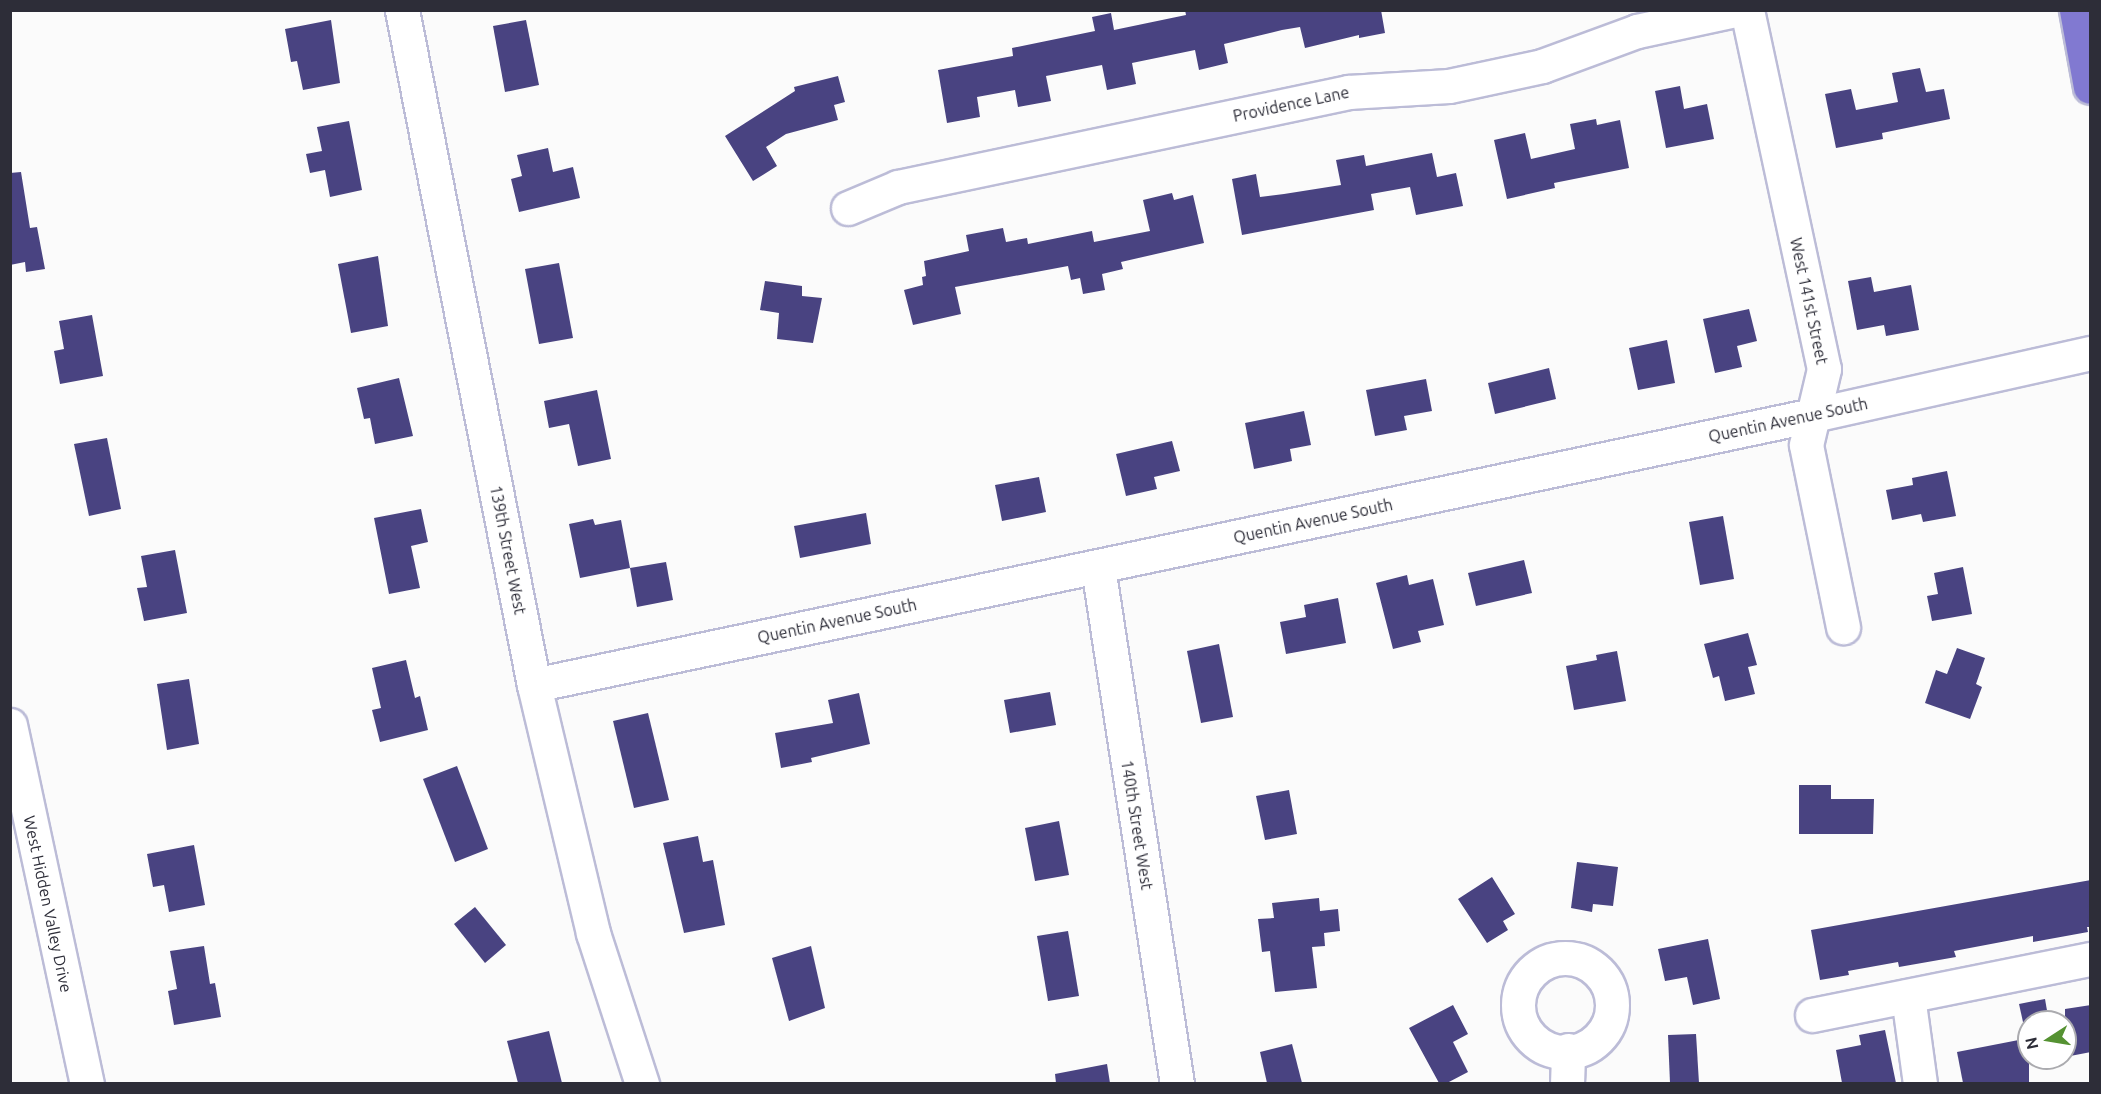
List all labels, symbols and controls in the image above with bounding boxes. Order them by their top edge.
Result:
street label: Providence Lane [1231,82,1351,126]
street label: West 141st Street [1786,236,1832,366]
street label: Quentin Avenue South [1707,394,1869,446]
street label: 139th Street West [486,484,530,616]
street label: Quentin Avenue South [1232,495,1394,547]
street label: Quentin Avenue South [756,595,918,647]
street label: 140th Street West [1117,759,1157,891]
street label: West Hidden Valley Drive [20,814,76,994]
north arrow [2017,1010,2077,1070]
text: N [2021,1036,2041,1051]

